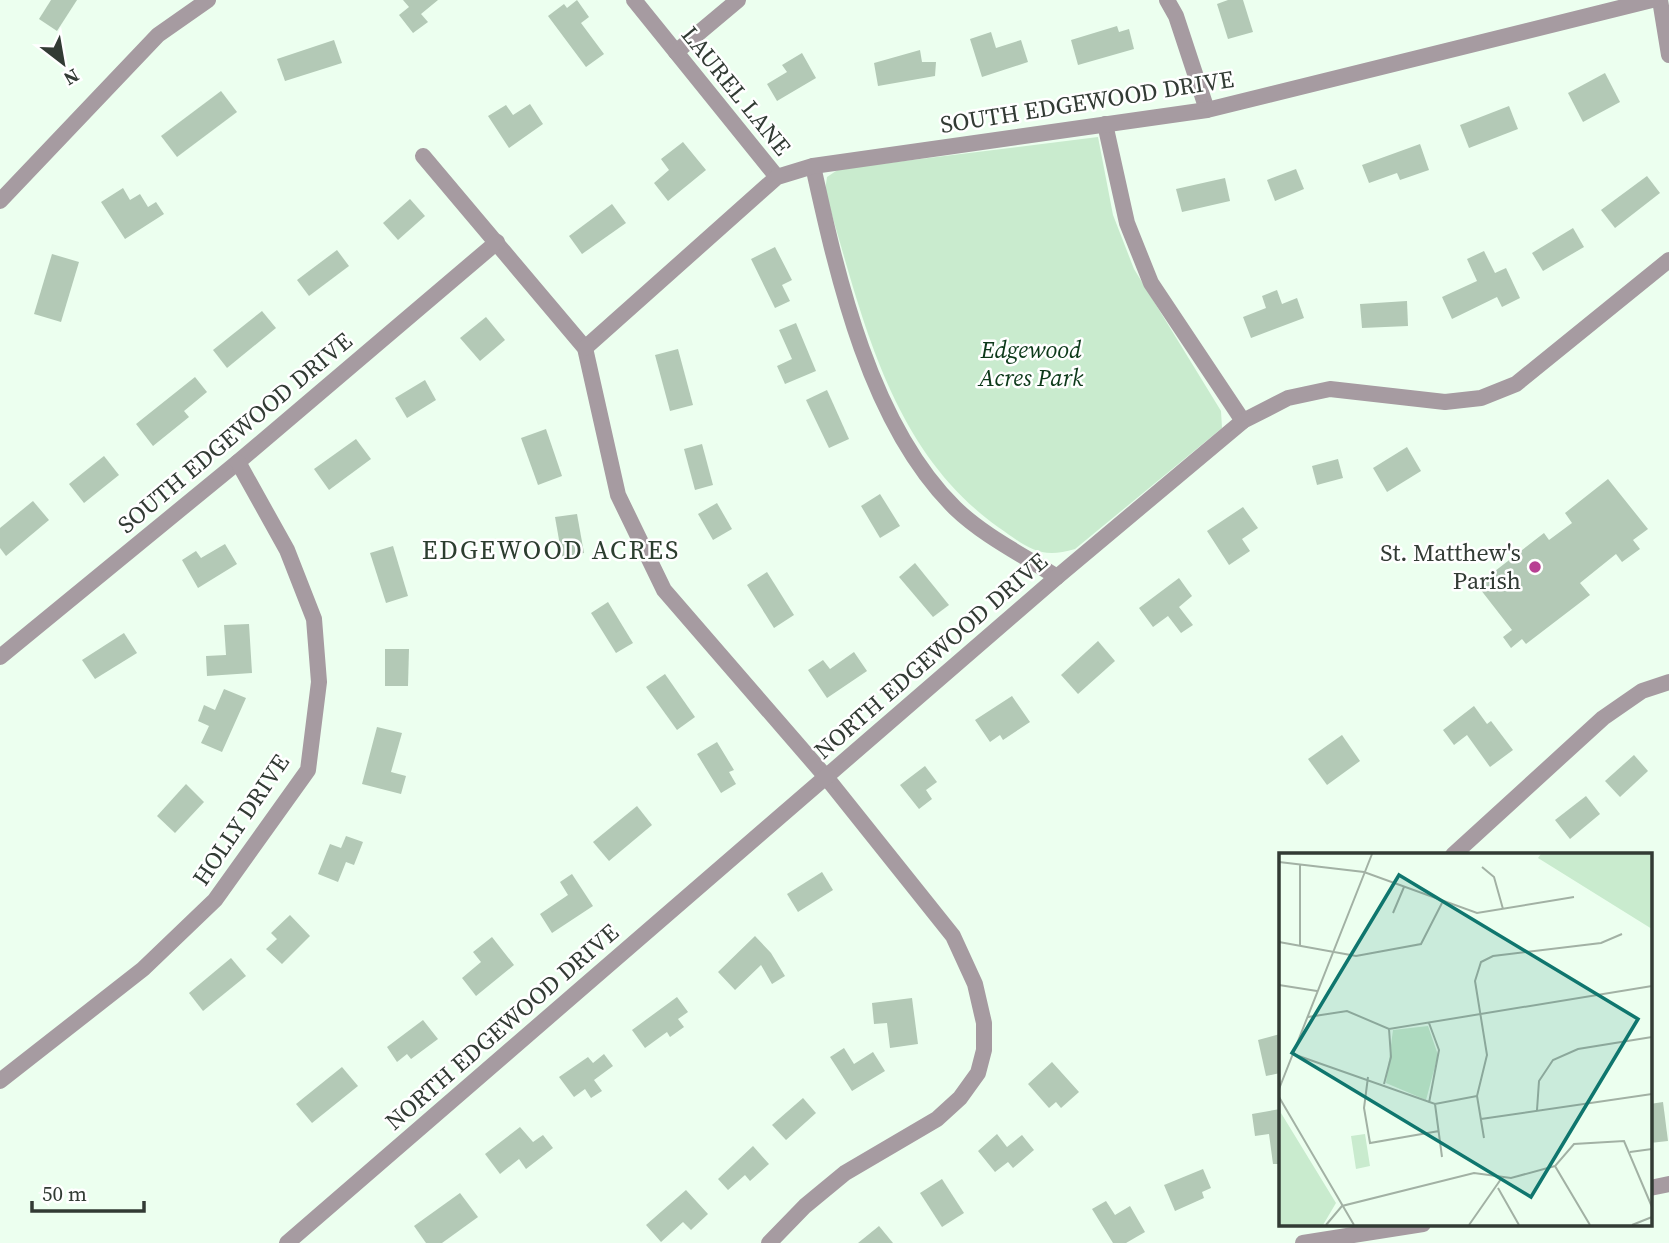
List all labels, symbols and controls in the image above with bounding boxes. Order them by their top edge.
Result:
street label: LAUREL LANE [674,19,799,162]
north arrow [28,28,98,98]
street label: SOUTH EDGEWOOD DRIVE [938,62,1236,141]
text: N [59,63,84,92]
street label: SOUTH EDGEWOOD DRIVE [110,325,359,541]
park label: Edgewood Acres Park [977,333,1084,394]
district label: EDGEWOOD ACRES [422,532,680,568]
place label: St. Matthew's Parish [1380,536,1521,597]
street label: NORTH EDGEWOOD DRIVE [807,545,1054,766]
marker: St. Matthew's Parish [1527,559,1543,575]
street label: HOLLY DRIVE [184,748,297,892]
inset map [1279,853,1652,1226]
street label: NORTH EDGEWOOD DRIVE [378,916,625,1137]
scale bar [32,1170,144,1214]
text: 50 m [42,1179,87,1208]

